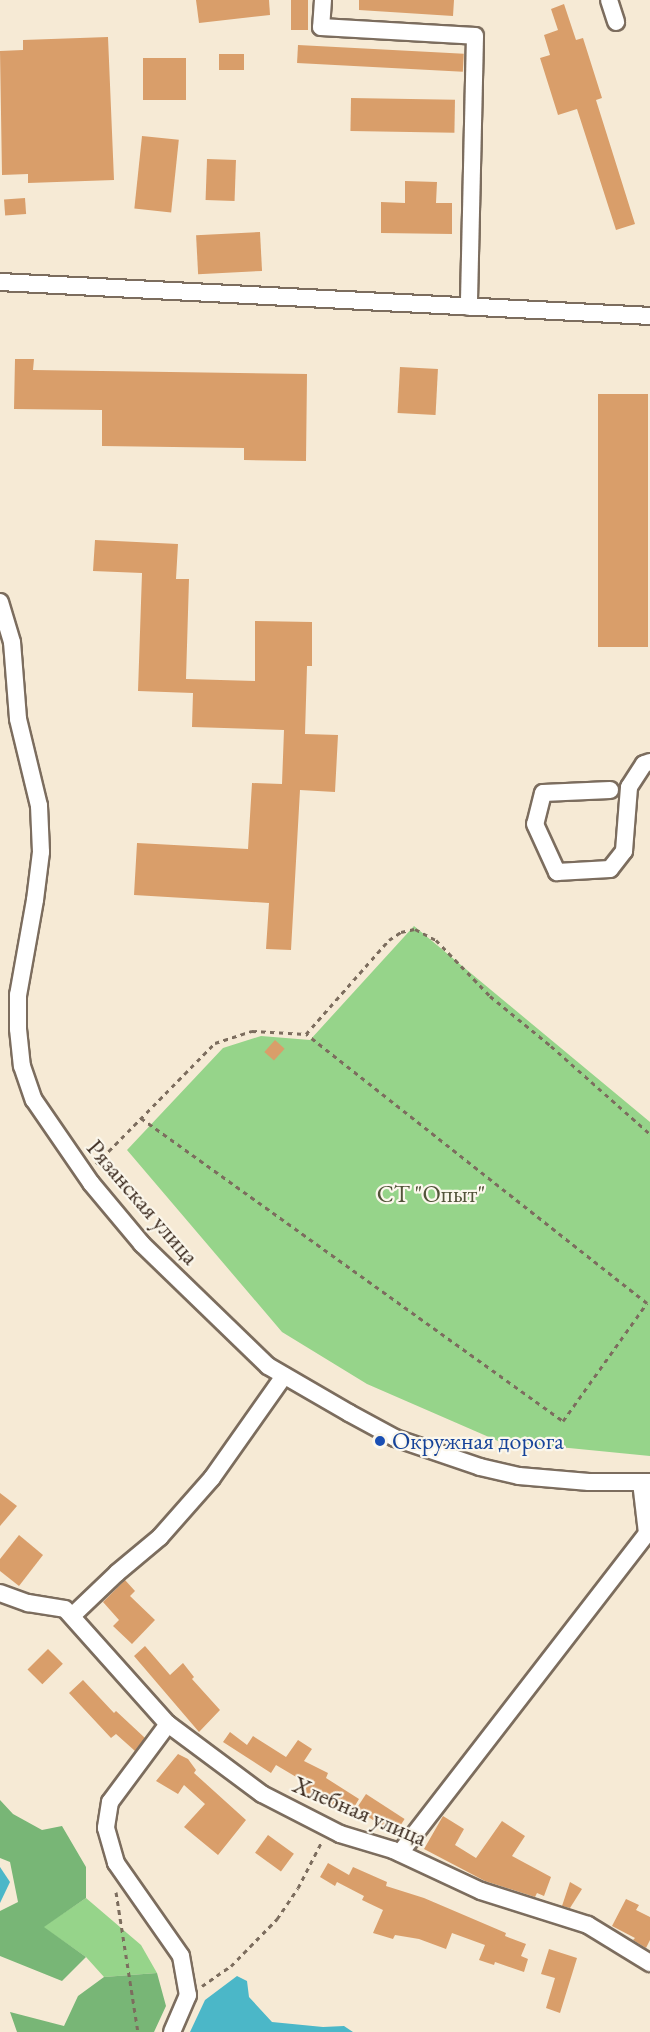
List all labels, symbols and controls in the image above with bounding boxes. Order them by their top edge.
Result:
street label: Рязанская улица [81,1134,205,1270]
park label: СТ "Опыт" [377,1180,485,1208]
place label: Окружная дорога [392,1427,564,1455]
marker: Окружная дорога [373,1434,387,1448]
street label: Хлебная улица [289,1770,431,1852]

